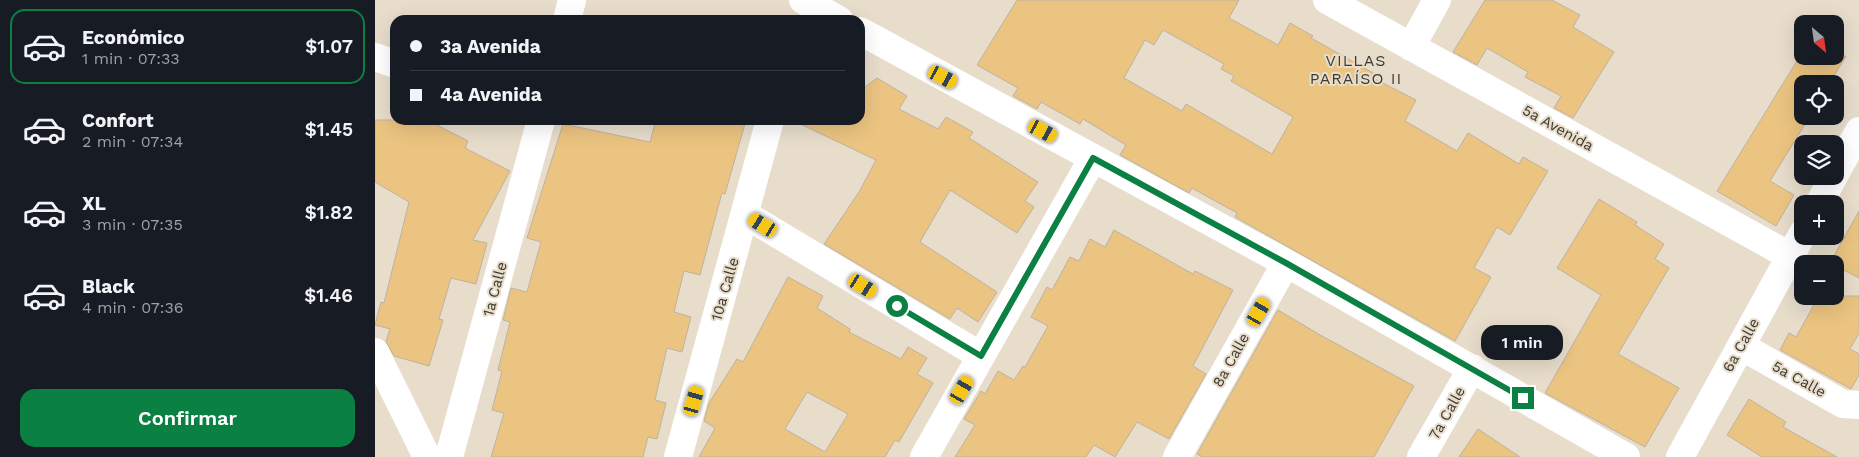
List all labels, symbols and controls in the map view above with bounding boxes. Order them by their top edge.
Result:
north arrow [1794,15,1844,65]
map controls [1794,15,1844,305]
icon: car [22,24,67,69]
text: Económico [82,26,185,49]
text: $1.07 [305,35,353,58]
text: 3a Avenida [440,35,541,58]
text: 1 min · 07:33 [82,49,180,68]
district label: VILLAS PARAÍSO II [1310,51,1402,88]
car [926,63,959,91]
button: locate [1794,75,1844,125]
text: 4a Avenida [440,83,542,106]
street label: 5a Avenida [1519,101,1597,155]
icon: car [22,107,67,152]
text: Confort [82,109,153,132]
car [1026,117,1059,145]
text: $1.45 [305,118,353,141]
text: 2 min · 07:34 [82,132,183,151]
button: layers [1794,135,1844,185]
icon: car [22,190,67,235]
text: XL [82,192,106,215]
button: + [1794,195,1844,245]
text: $1.82 [305,201,353,224]
car [746,211,779,239]
text: 3 min · 07:35 [82,215,183,234]
street label: 10a Calle [707,255,743,323]
button: − [1794,255,1844,305]
street label: 1a Calle [479,260,511,318]
car [846,272,879,300]
icon: car [22,273,67,318]
text: Black [82,275,135,298]
text: $1.46 [304,284,353,307]
route start [886,295,908,317]
car [1245,295,1272,329]
text: 4 min · 07:36 [82,298,184,317]
street label: 6a Calle [1719,315,1763,375]
callout: 1 min [1482,326,1564,360]
street label: 8a Calle [1209,330,1253,390]
text: 1 min [1501,333,1543,352]
street label: 5a Calle [1769,357,1829,401]
car [948,373,975,407]
street label: 7a Calle [1425,383,1469,443]
car [682,385,705,417]
route end [1512,387,1534,409]
button: Confirmar [20,389,355,447]

